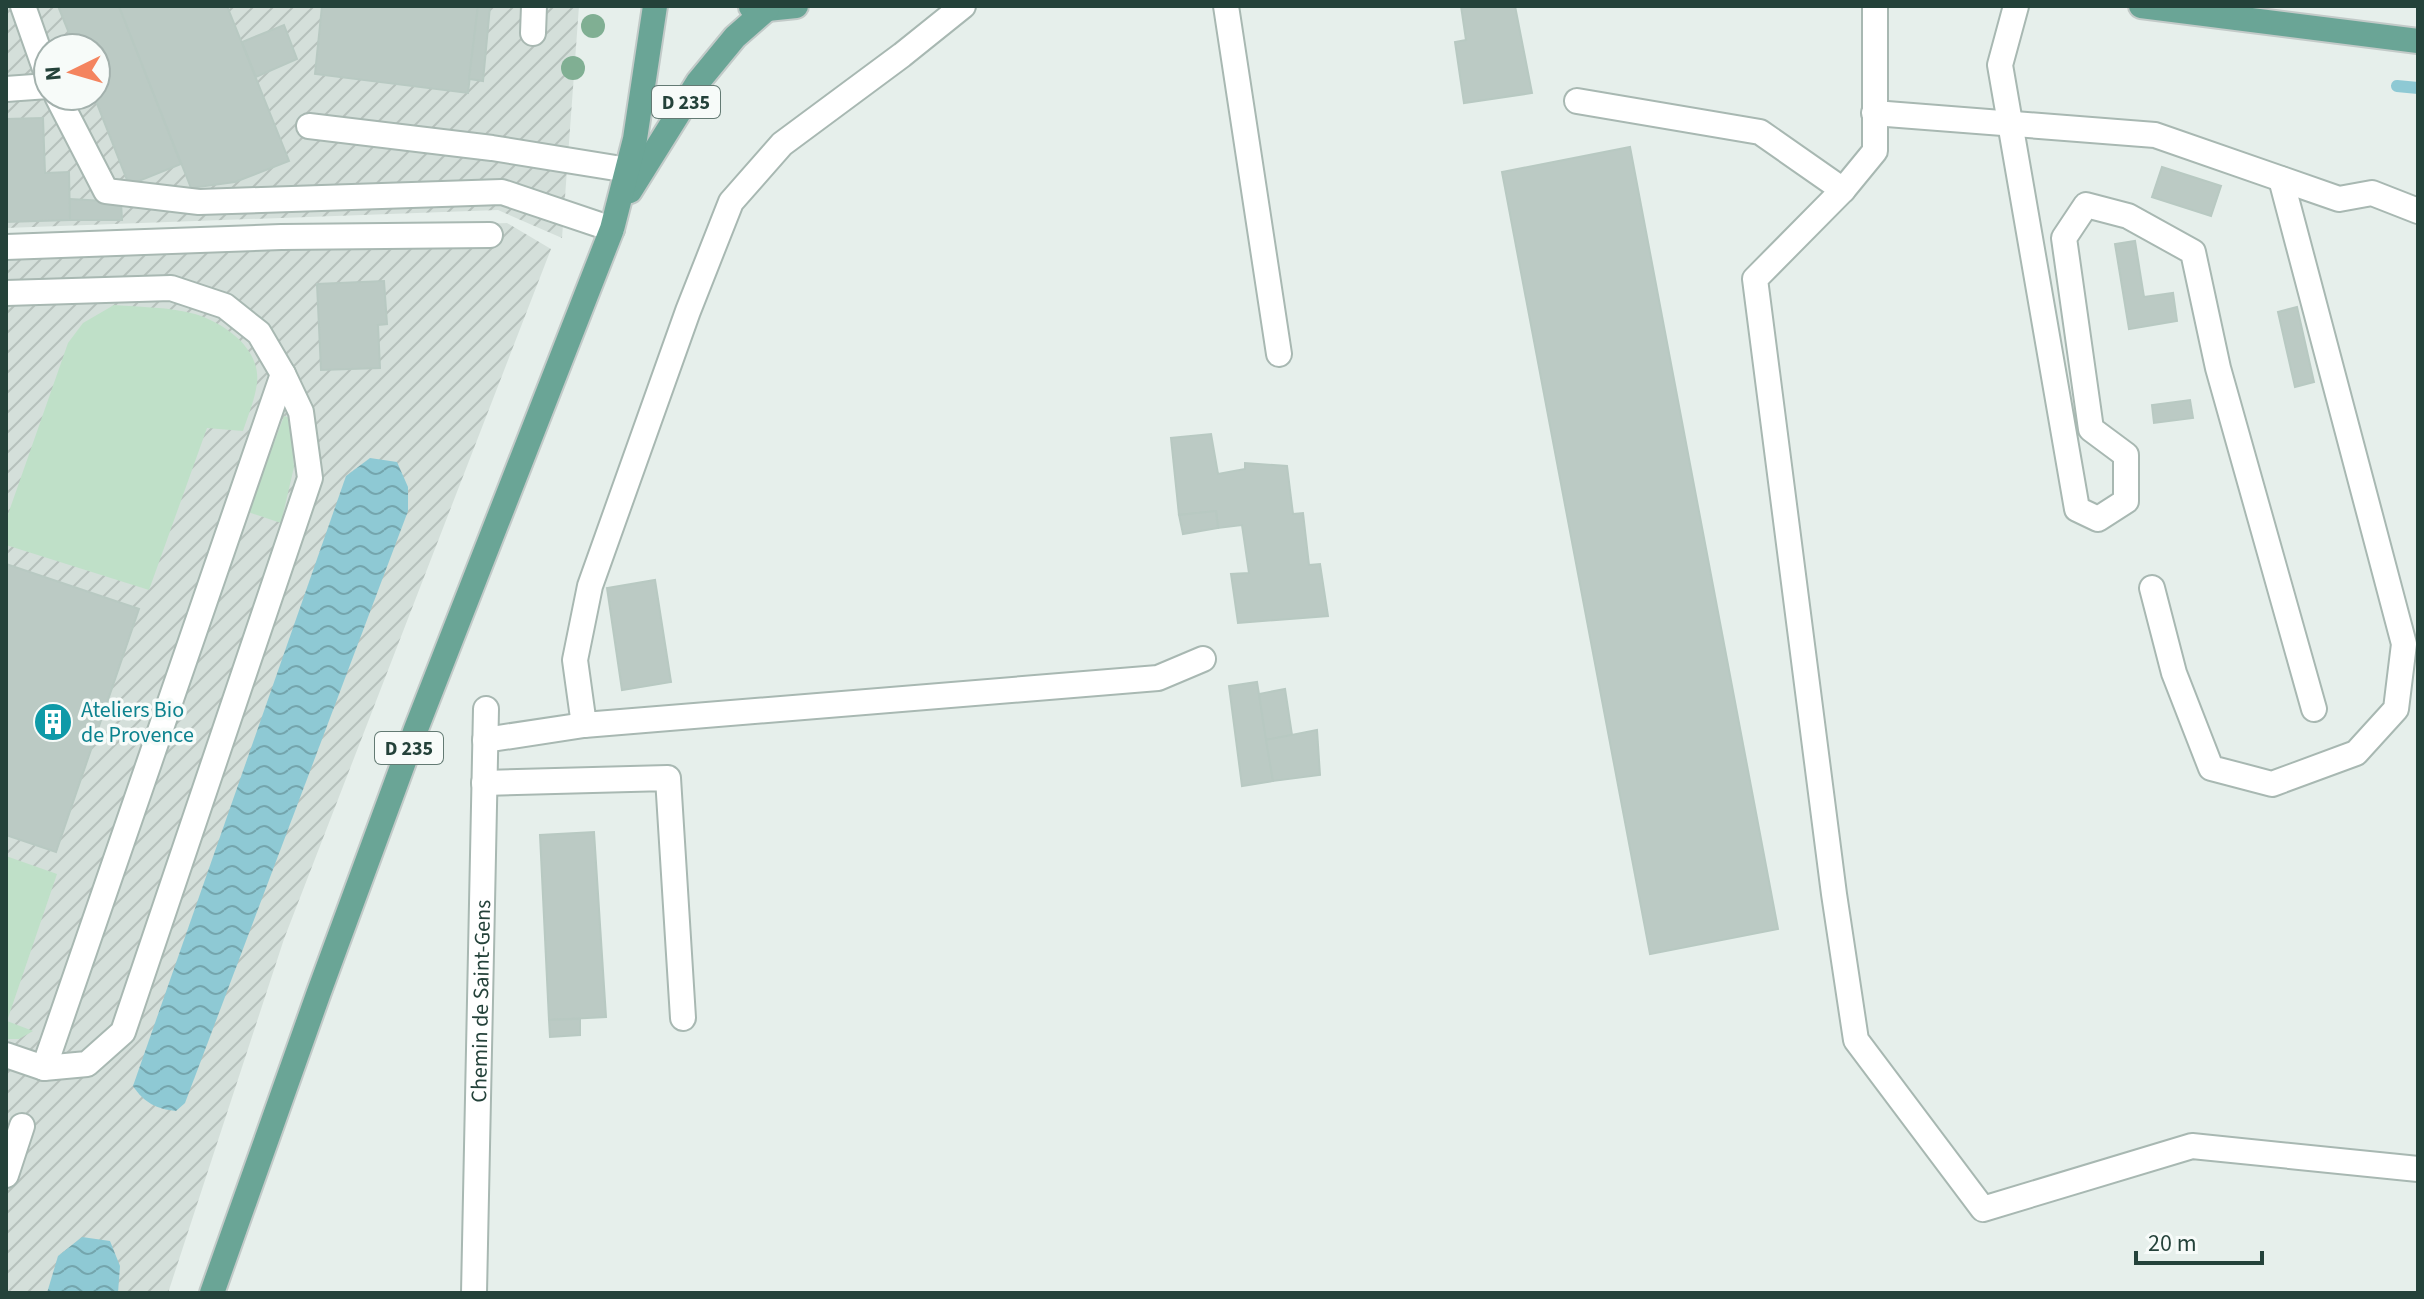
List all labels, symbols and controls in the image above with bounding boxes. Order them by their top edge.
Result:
north arrow [32,32,112,112]
text: N [36,65,70,82]
road number: D 235 [652,86,720,118]
place label: Ateliers Bio de Provence [81,694,194,751]
building icon: Ateliers Bio de Provence [32,701,74,743]
road number: D 235 [375,732,443,764]
street label: Chemin de Saint-Gens [463,899,499,1103]
scale bar [2136,1215,2262,1265]
text: 20 m [2148,1226,2197,1261]

